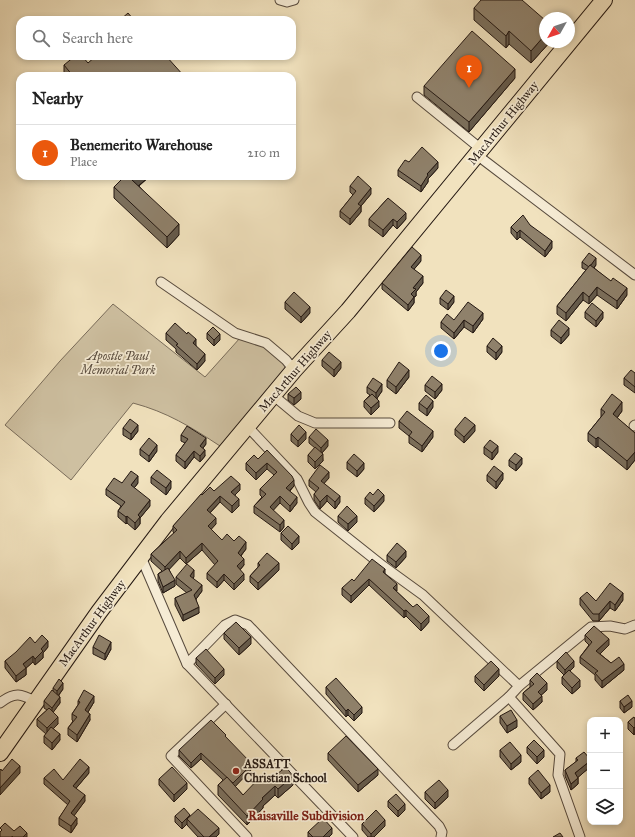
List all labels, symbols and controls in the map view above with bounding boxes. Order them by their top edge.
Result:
north arrow [539,12,575,48]
search box [16,16,296,60]
icon: search [30,27,52,49]
text: Search here [62,29,133,47]
pin: 1 [456,55,482,88]
street label: MacArthur Highway [465,78,542,168]
text: Nearby [32,88,83,109]
text: Benemerito Warehouse [70,136,212,154]
text: 1 [42,145,48,161]
text: 210 m [247,145,280,161]
text: Place [70,154,97,170]
street label: MacArthur Highway [256,327,335,415]
your location [431,341,451,361]
park label: Apostle Paul Memorial Park [79,349,156,377]
street label: MacArthur Highway [56,577,129,670]
map controls [587,717,623,825]
button: + [587,717,623,753]
button: − [587,753,623,789]
place label: ASSATT Christian School [243,757,328,785]
marker: ASSATT Christian School [231,766,241,776]
button: layers [587,789,623,825]
district label: Raisaville Subdivision [248,808,364,824]

